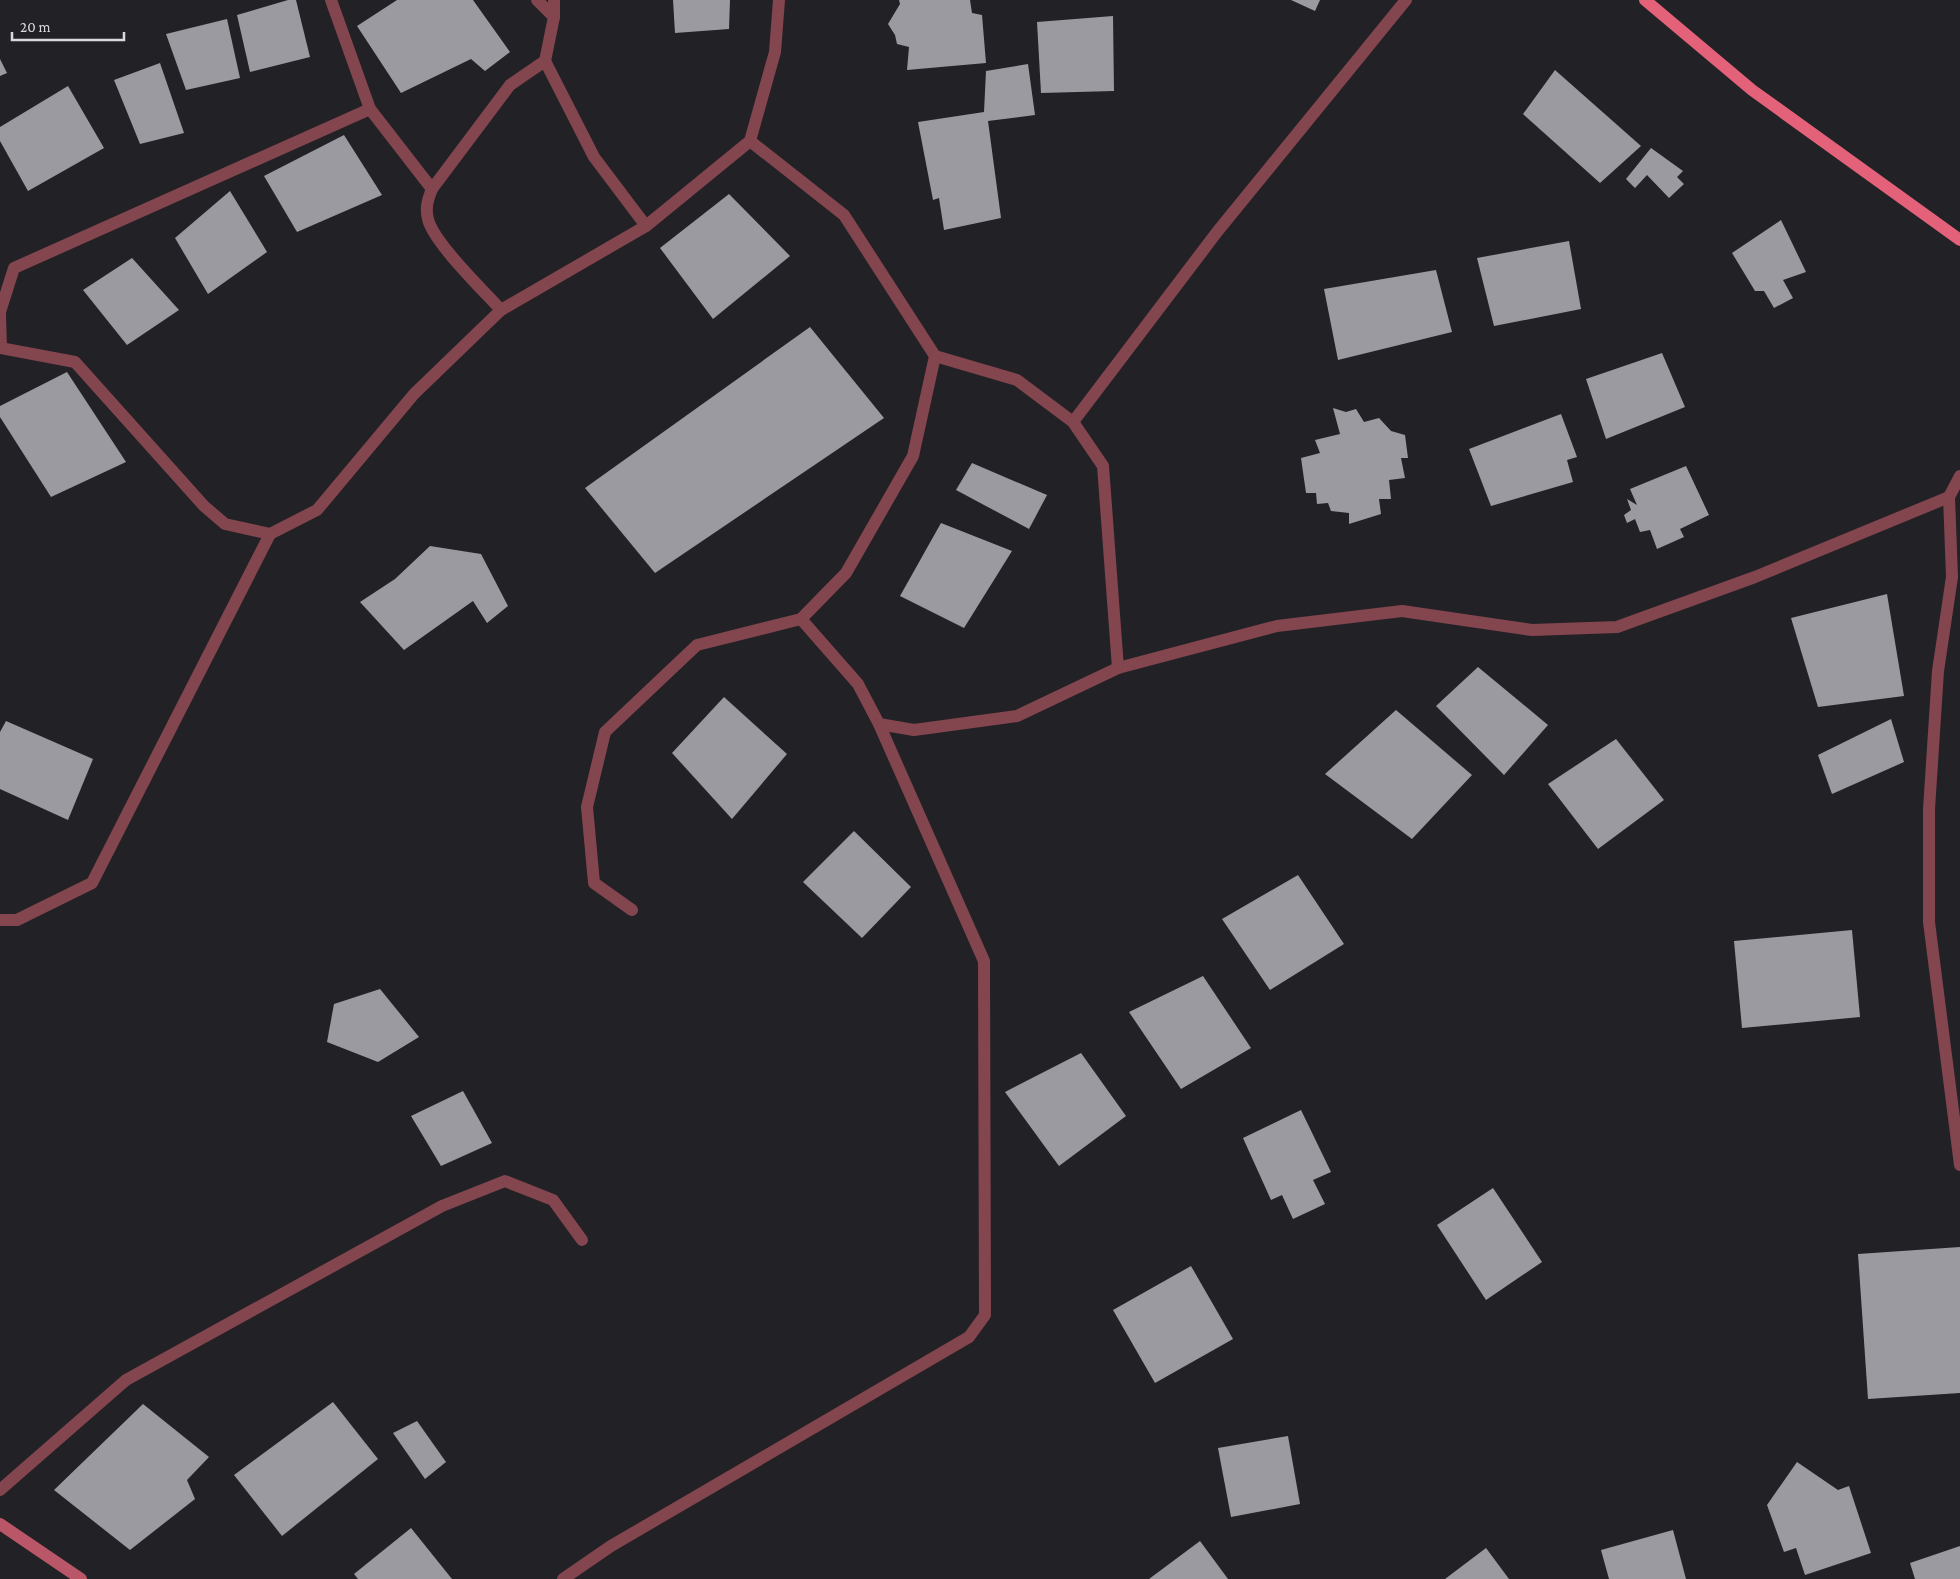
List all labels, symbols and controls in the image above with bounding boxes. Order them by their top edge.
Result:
scale bar [12,10,125,42]
text: 20 m [20,19,51,35]

